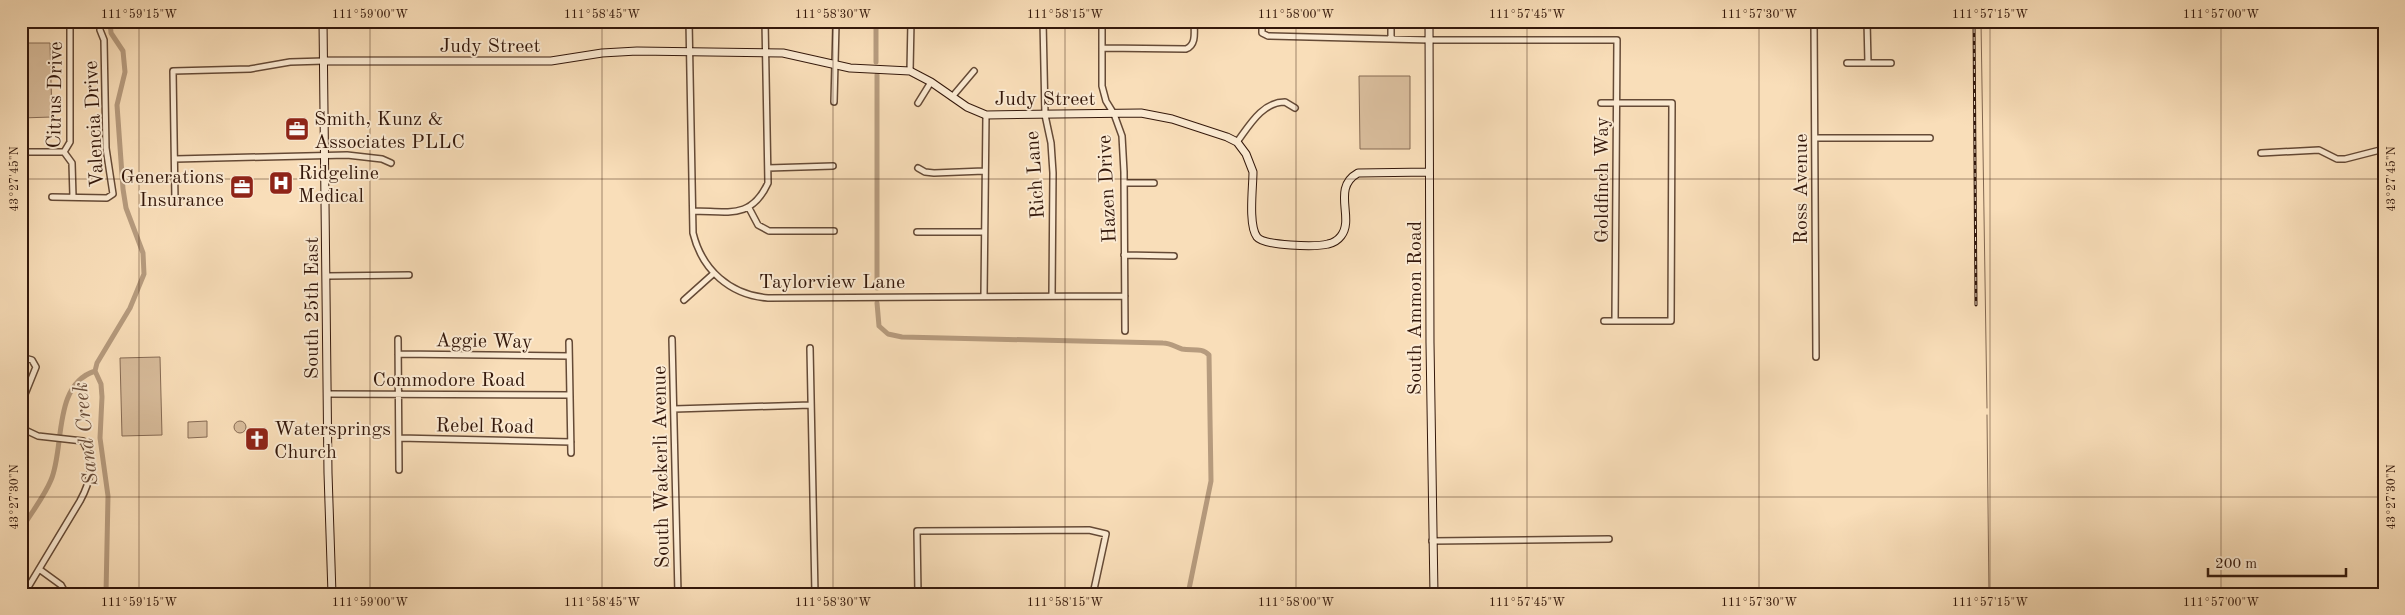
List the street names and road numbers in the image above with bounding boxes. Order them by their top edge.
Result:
street label: Judy Street [439,37,541,57]
street label: Citrus Drive [45,41,67,149]
street label: Valencia Drive [82,60,108,188]
street label: Judy Street [994,90,1096,110]
street label: Goldfinch Way [1593,116,1613,243]
street label: Rich Lane [1023,130,1049,220]
street label: Hazen Drive [1095,134,1121,243]
street label: Ross Avenue [1792,134,1812,244]
street label: South Ammon Road [1406,221,1426,395]
street label: South 25th East [303,237,323,379]
street label: Taylorview Lane [759,273,905,293]
street label: Aggie Way [435,331,533,353]
street label: South Wackerli Avenue [650,366,674,568]
street label: Commodore Road [373,371,525,391]
street label: Rebel Road [436,416,534,438]

